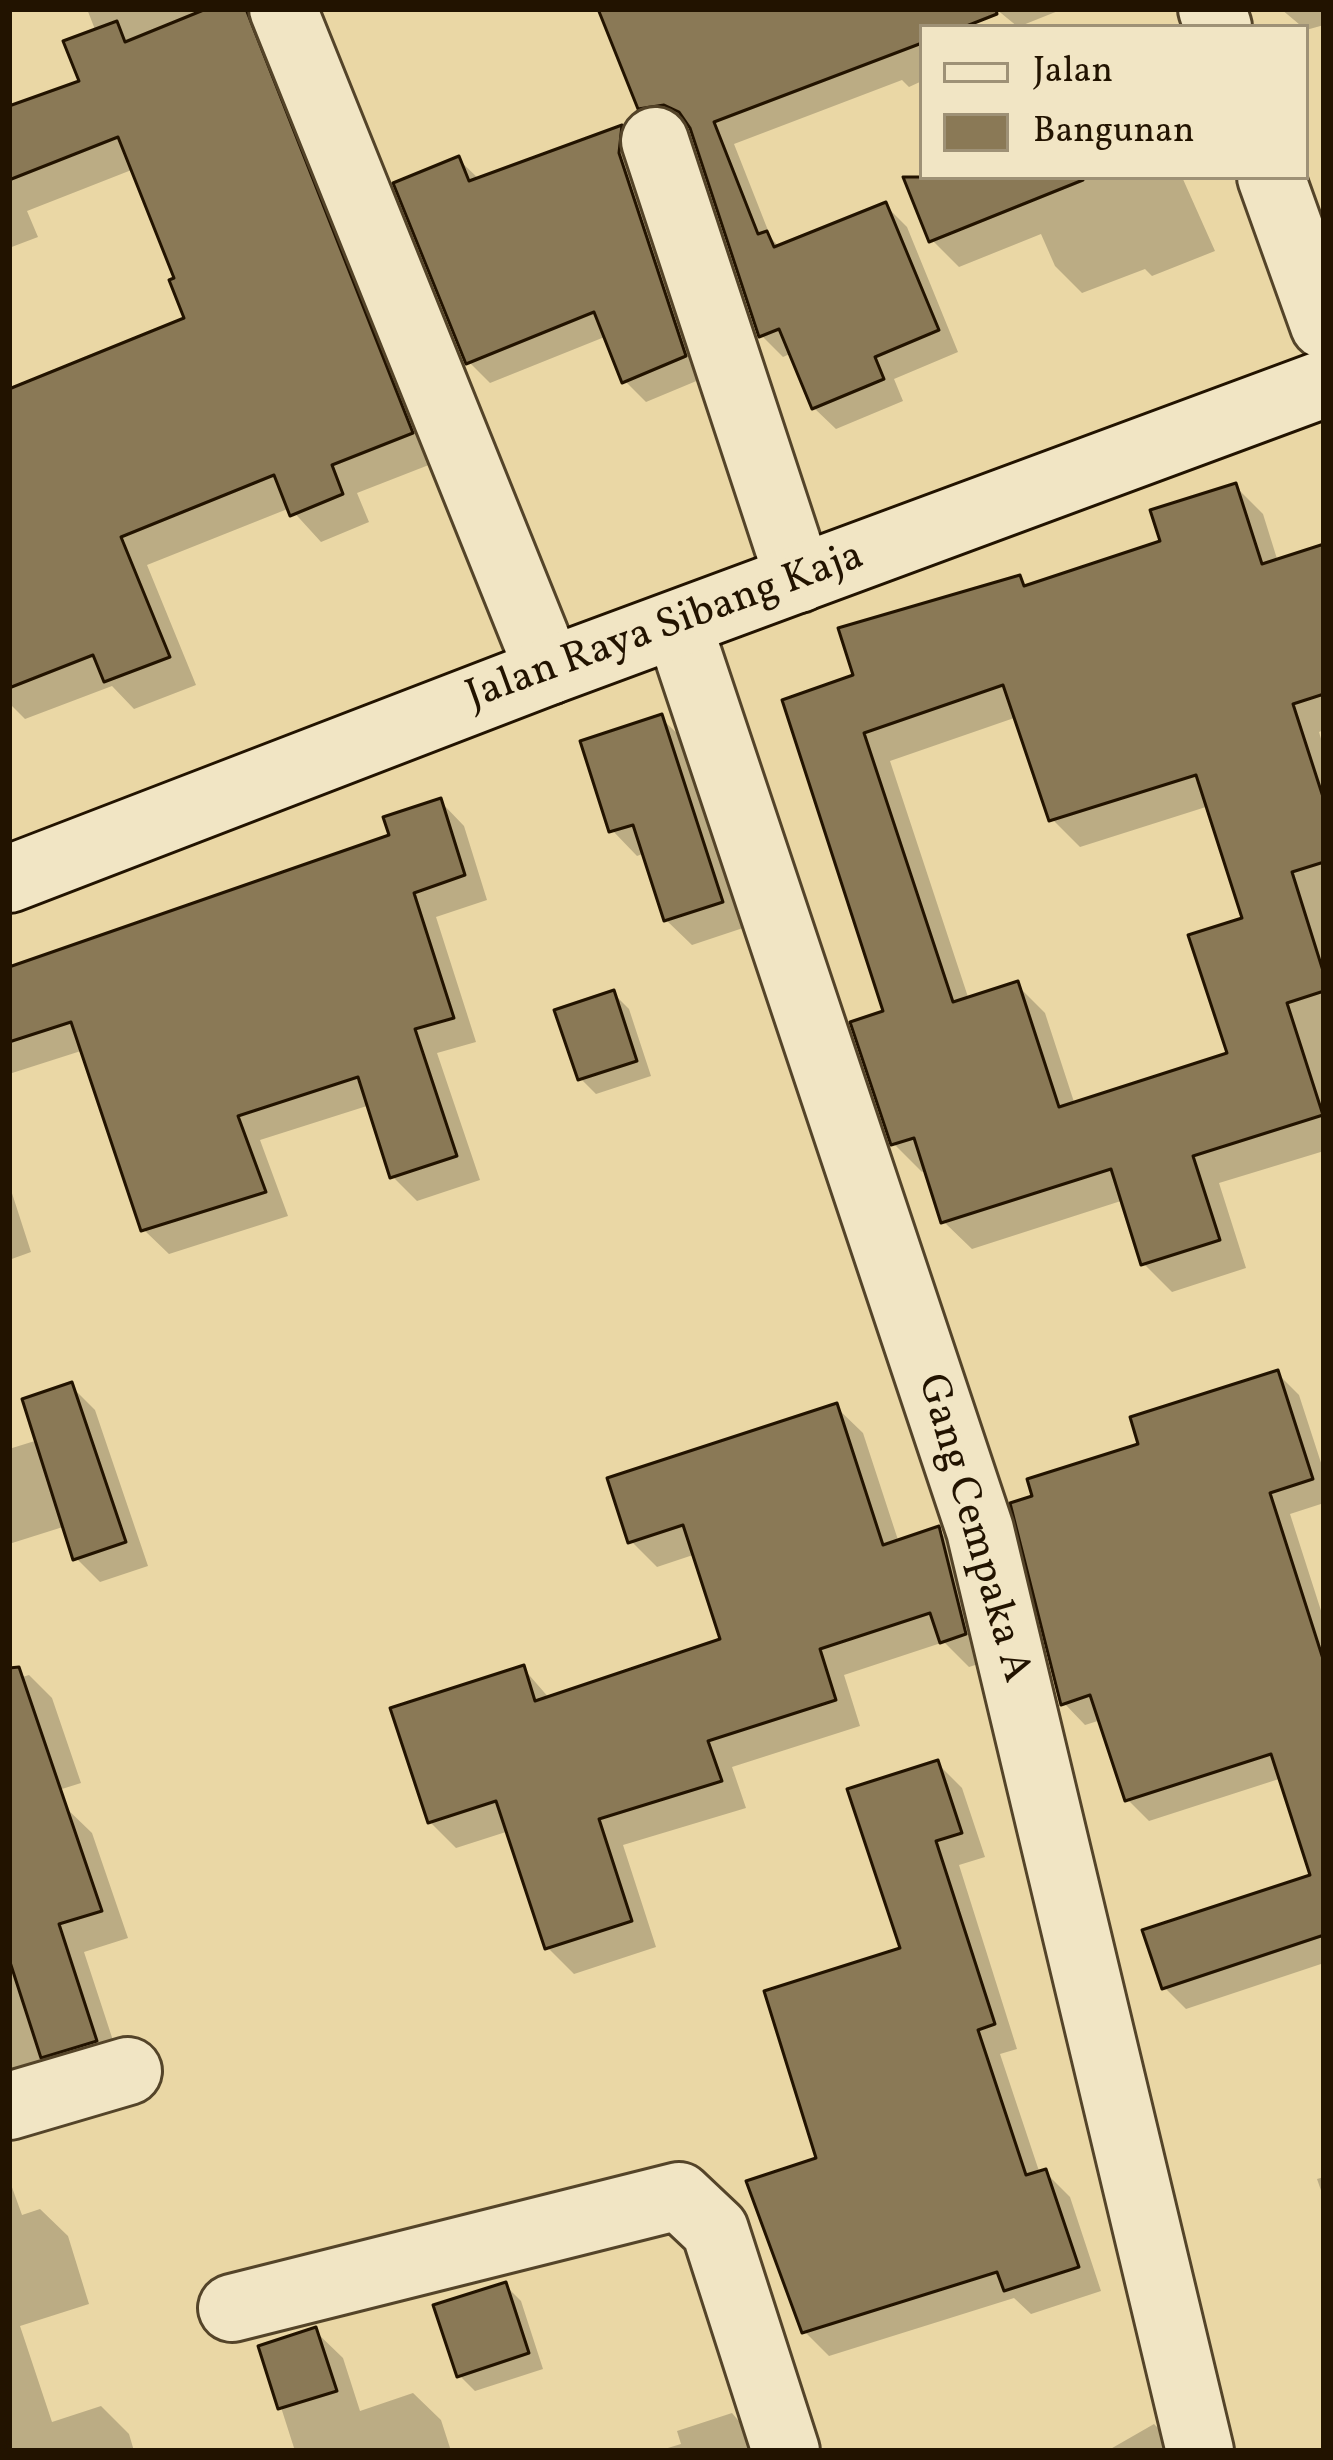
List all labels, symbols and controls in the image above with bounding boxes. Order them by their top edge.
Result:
legend [919,24,1309,180]
text: Jalan [1033,47,1113,97]
text: Bangunan [1033,107,1194,157]
street label: Jalan Raya Sibang Kaja [461,534,871,724]
street label: Gang Cempaka A [903,1369,1039,1689]

